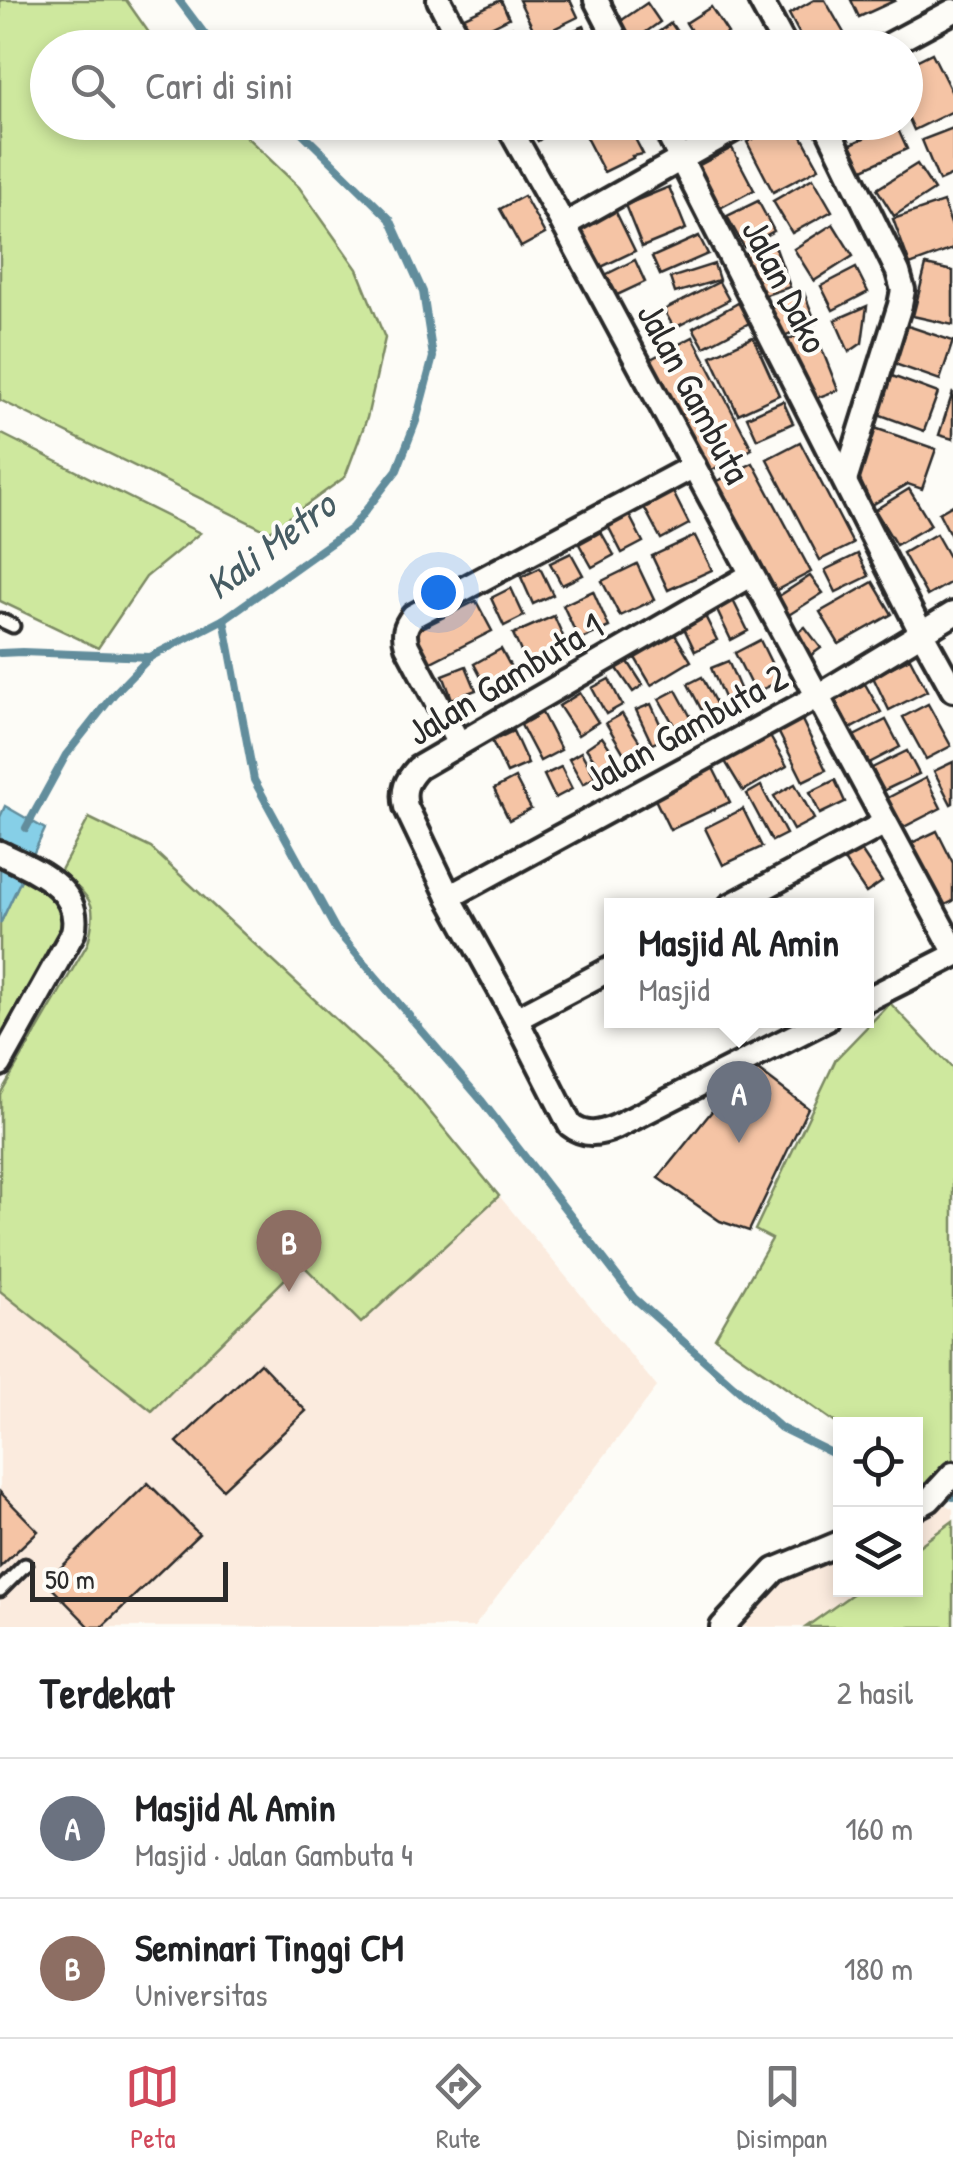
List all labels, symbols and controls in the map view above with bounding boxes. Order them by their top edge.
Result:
search box [30,30,923,140]
icon: search [65,58,120,113]
text: Cari di sini [145,59,294,111]
street label: Jalan Dako [730,210,842,361]
street label: Jalan Gambuta [626,293,764,492]
water label: Kali Metro [193,476,348,611]
your location [413,567,464,618]
street label: Jalan Gambuta 1 [397,599,612,757]
street label: Jalan Gambuta 2 [575,650,796,804]
popup [604,898,874,1028]
text: Masjid Al Amin [639,916,839,968]
text: Masjid [639,968,710,1011]
pin: A [706,1060,772,1143]
pin: B [256,1210,322,1292]
map controls [833,1417,923,1597]
button: locate [833,1417,923,1507]
button: layers [833,1507,923,1597]
scale bar [30,1557,228,1602]
text: 50 m [45,1560,95,1598]
text: Terdekat [40,1664,174,1721]
text: 2 hasil [837,1671,913,1714]
text: Masjid Al Amin [135,1781,336,1833]
text: A [65,1807,80,1850]
text: 160 m [845,1807,913,1850]
text: Masjid · Jalan Gambuta 4 [135,1833,413,1876]
text: Seminari Tinggi CM [135,1921,404,1973]
text: B [64,1947,81,1990]
text: 180 m [844,1947,913,1990]
text: Universitas [135,1973,267,2016]
tab: Peta [125,2059,180,2157]
tab: Rute [431,2059,486,2157]
tab: Disimpan [736,2059,828,2157]

